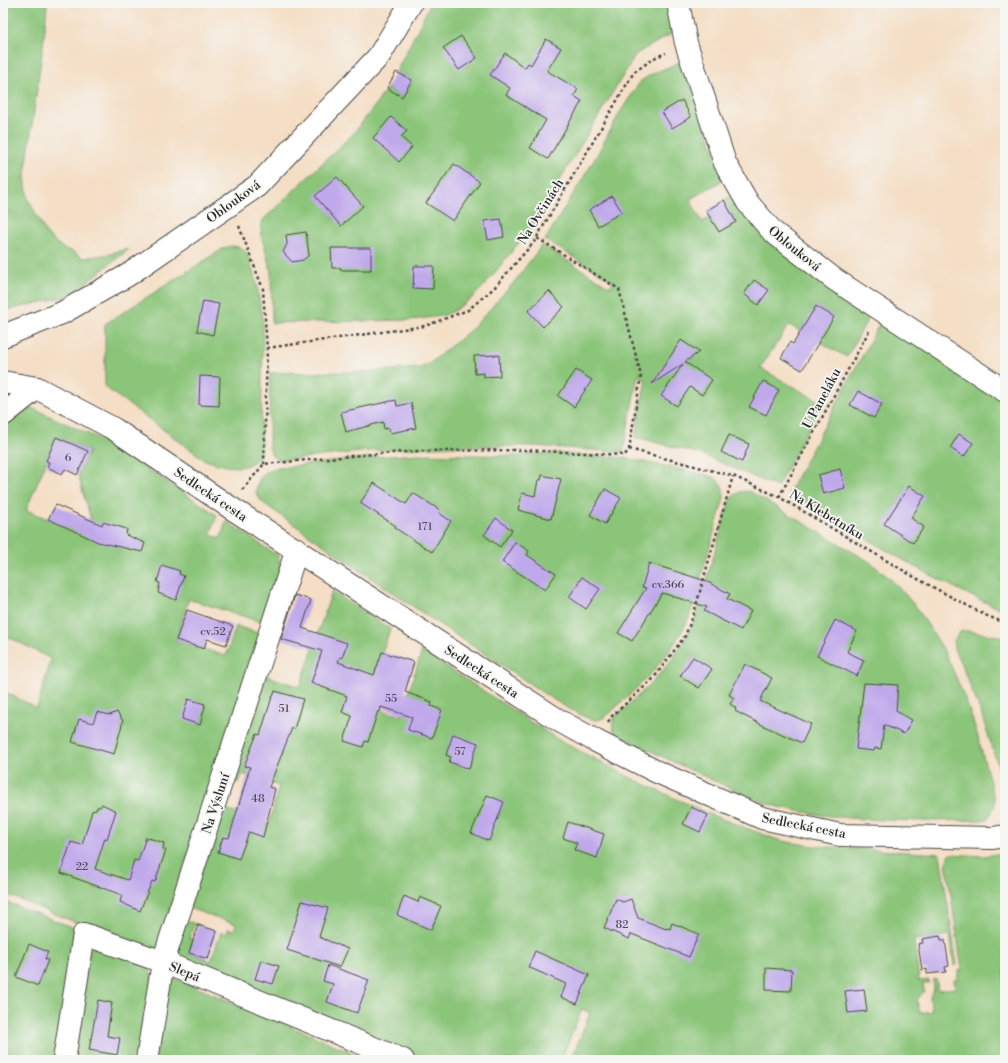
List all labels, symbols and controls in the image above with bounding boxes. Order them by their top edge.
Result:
street label: Na Ovčinách [514,176,567,247]
street label: Oblouková [203,177,264,227]
street label: Oblouková [765,223,824,275]
street label: U Paneláku [799,365,845,432]
house number: 6 [65,451,72,465]
street label: Sedlecká cesta [171,464,251,526]
street label: Na Klebetníku [786,486,867,544]
house number: 171 [418,520,433,534]
house number: ev.366 [652,578,685,592]
house number: ev.52 [200,625,226,639]
street label: Sedlecká cesta [441,642,522,702]
house number: 55 [385,692,397,706]
house number: 51 [279,702,290,716]
house number: 57 [454,745,466,759]
street label: Na Výsluní [199,770,233,836]
house number: 48 [251,792,265,806]
street label: Sedlecká cesta [760,810,848,842]
house number: 22 [76,860,88,874]
house number: 82 [615,918,629,932]
street label: Slepá [167,959,203,985]

